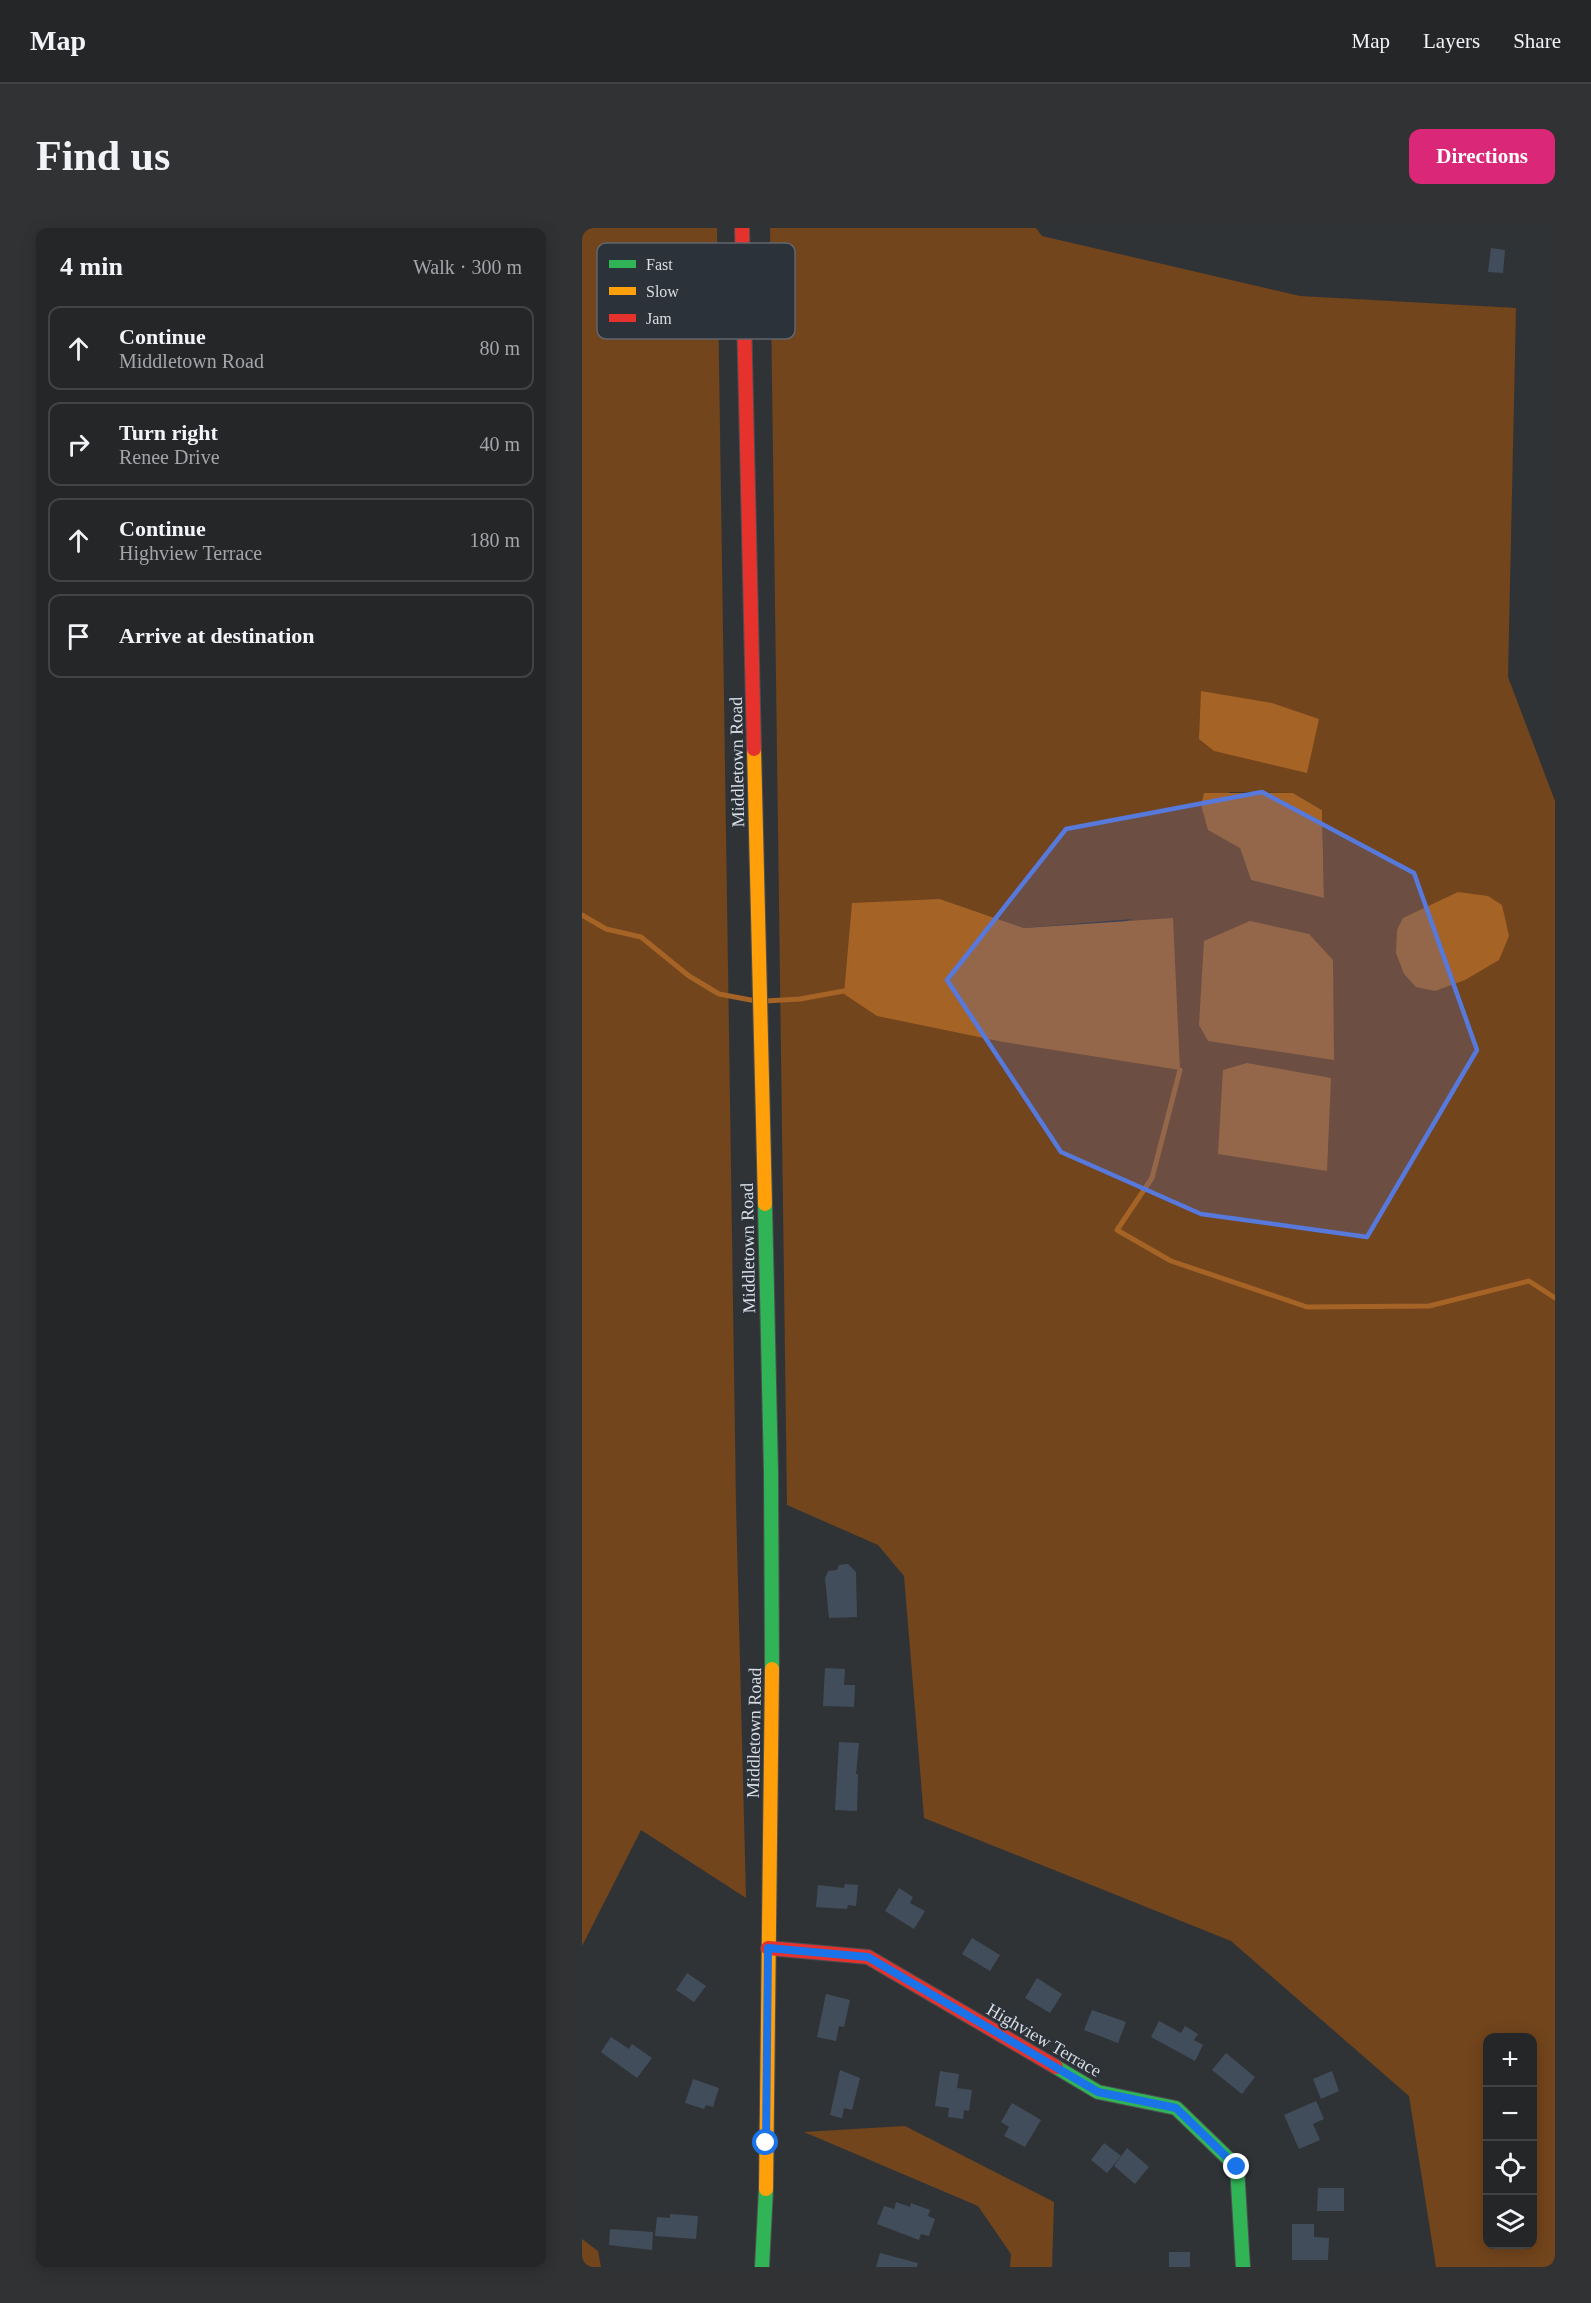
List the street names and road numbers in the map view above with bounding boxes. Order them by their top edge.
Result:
street label: Middletown Road [726,697,748,827]
street label: Middletown Road [737,1183,759,1313]
street label: Middletown Road [743,1668,765,1798]
street label: Highview Terrace [983,1999,1105,2081]

